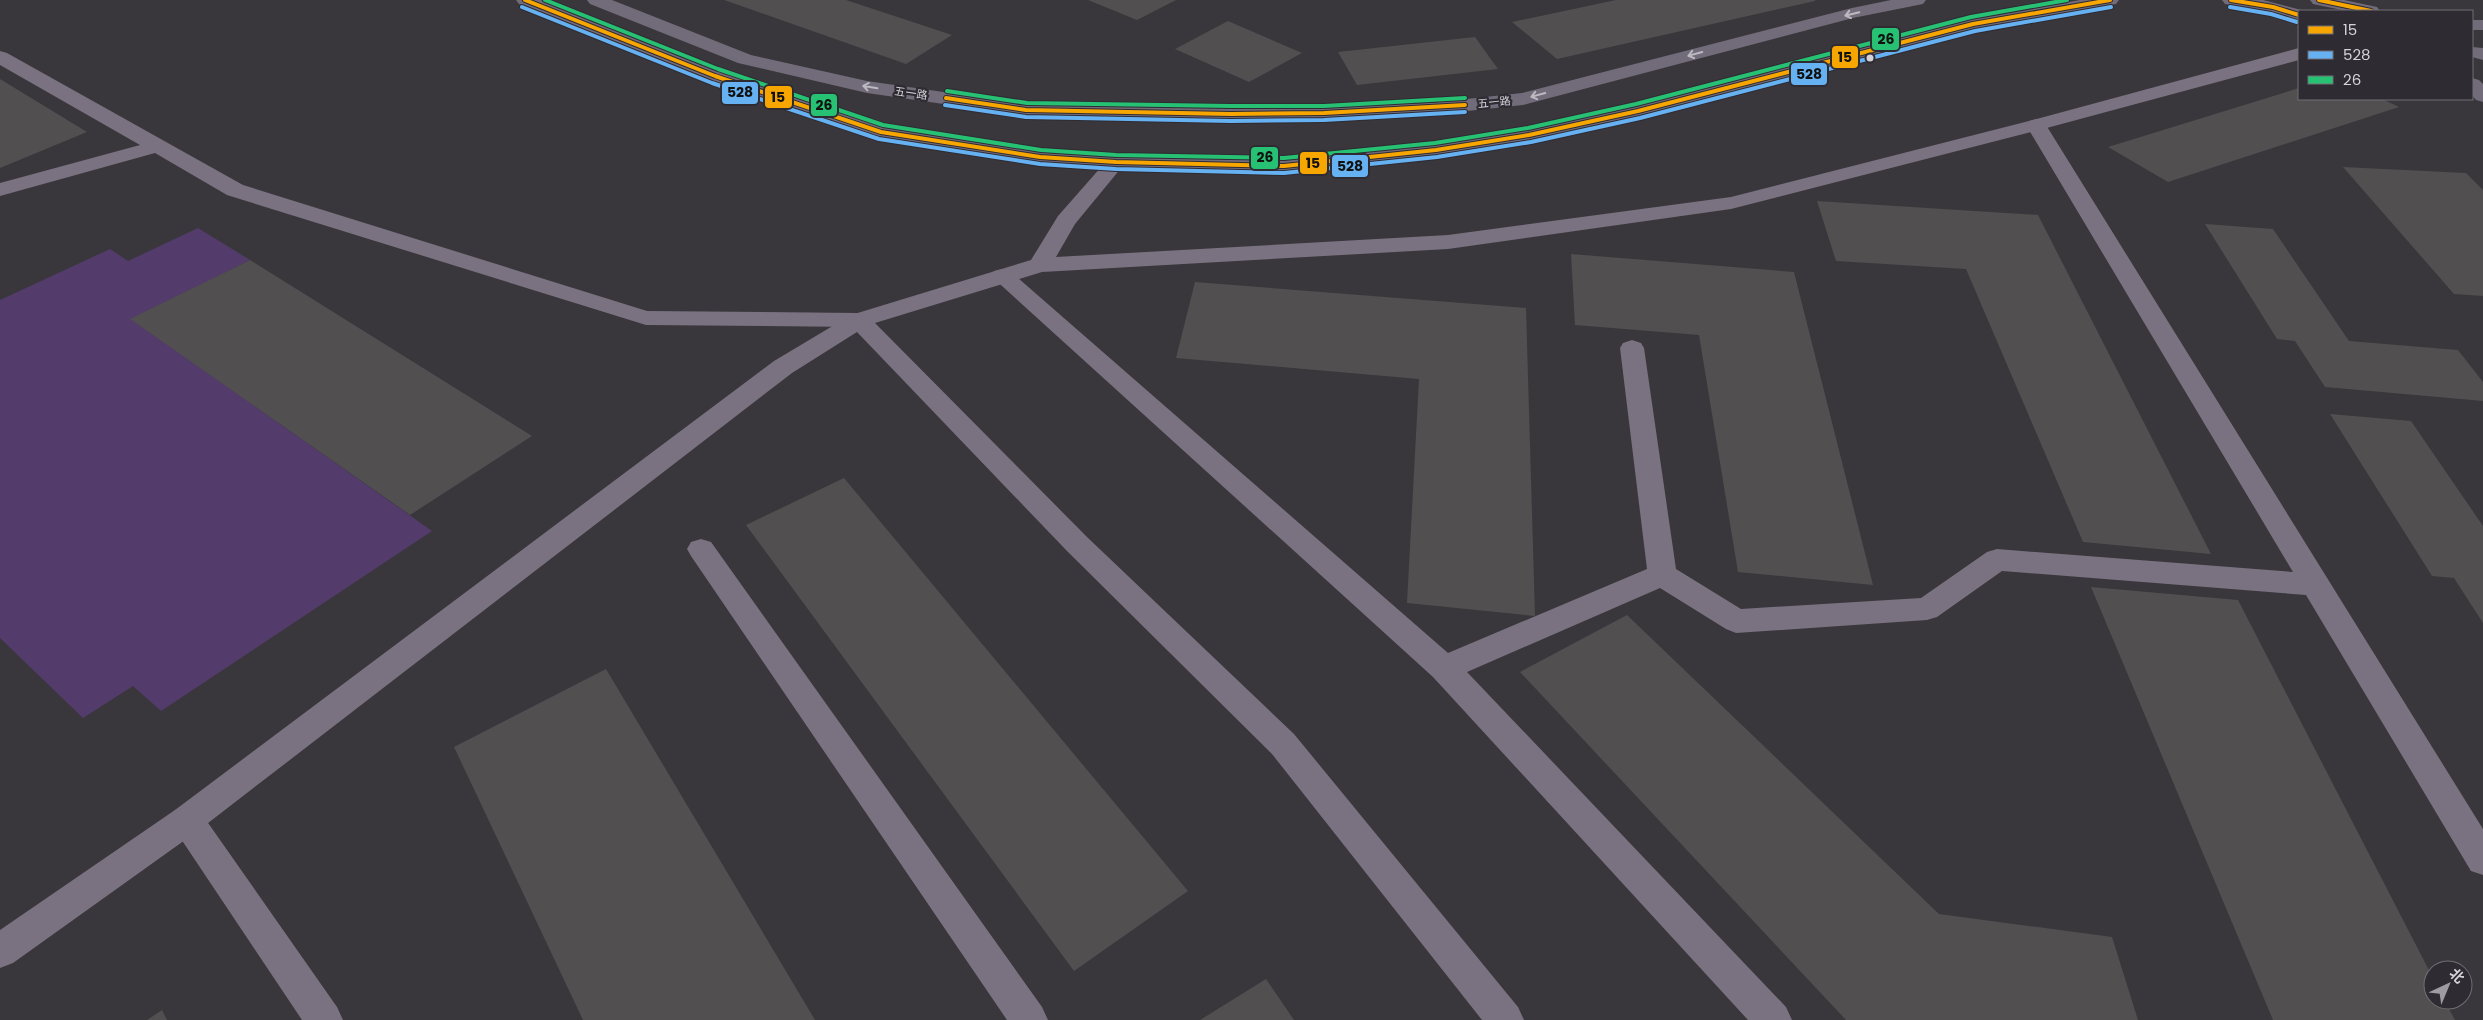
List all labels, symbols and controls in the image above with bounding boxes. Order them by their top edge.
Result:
one-way arrow [1845,9,1861,19]
legend [2298,10,2473,100]
text: 15 [2343,19,2357,40]
line badge: 26 [1871,27,1900,51]
text: 26 [1878,29,1895,49]
text: 528 [2343,44,2371,65]
line badge: 15 [1831,45,1859,69]
text: 15 [1838,47,1852,67]
one-way arrow [1687,50,1703,60]
unlabelled marker [1865,53,1875,63]
line badge: 528 [1790,62,1828,86]
text: 528 [1796,64,1822,84]
text: 26 [2343,69,2361,90]
line badge: 528 [721,81,759,105]
text: 528 [727,82,753,102]
one-way arrow [863,82,879,92]
street label: 五一路 [894,83,928,103]
line badge: 15 [764,85,793,109]
text: 15 [771,87,785,107]
one-way arrow [1530,91,1546,101]
street label: 五一路 [1477,92,1511,112]
line badge: 26 [810,93,838,117]
text: 26 [816,95,833,115]
line badge: 26 [1250,146,1279,170]
text: 26 [1257,147,1274,167]
line badge: 15 [1299,151,1328,175]
text: 15 [1306,153,1320,173]
line badge: 528 [1331,154,1369,178]
text: 528 [1337,156,1363,176]
north arrow [2423,960,2473,1010]
text: 北 [2445,964,2469,988]

